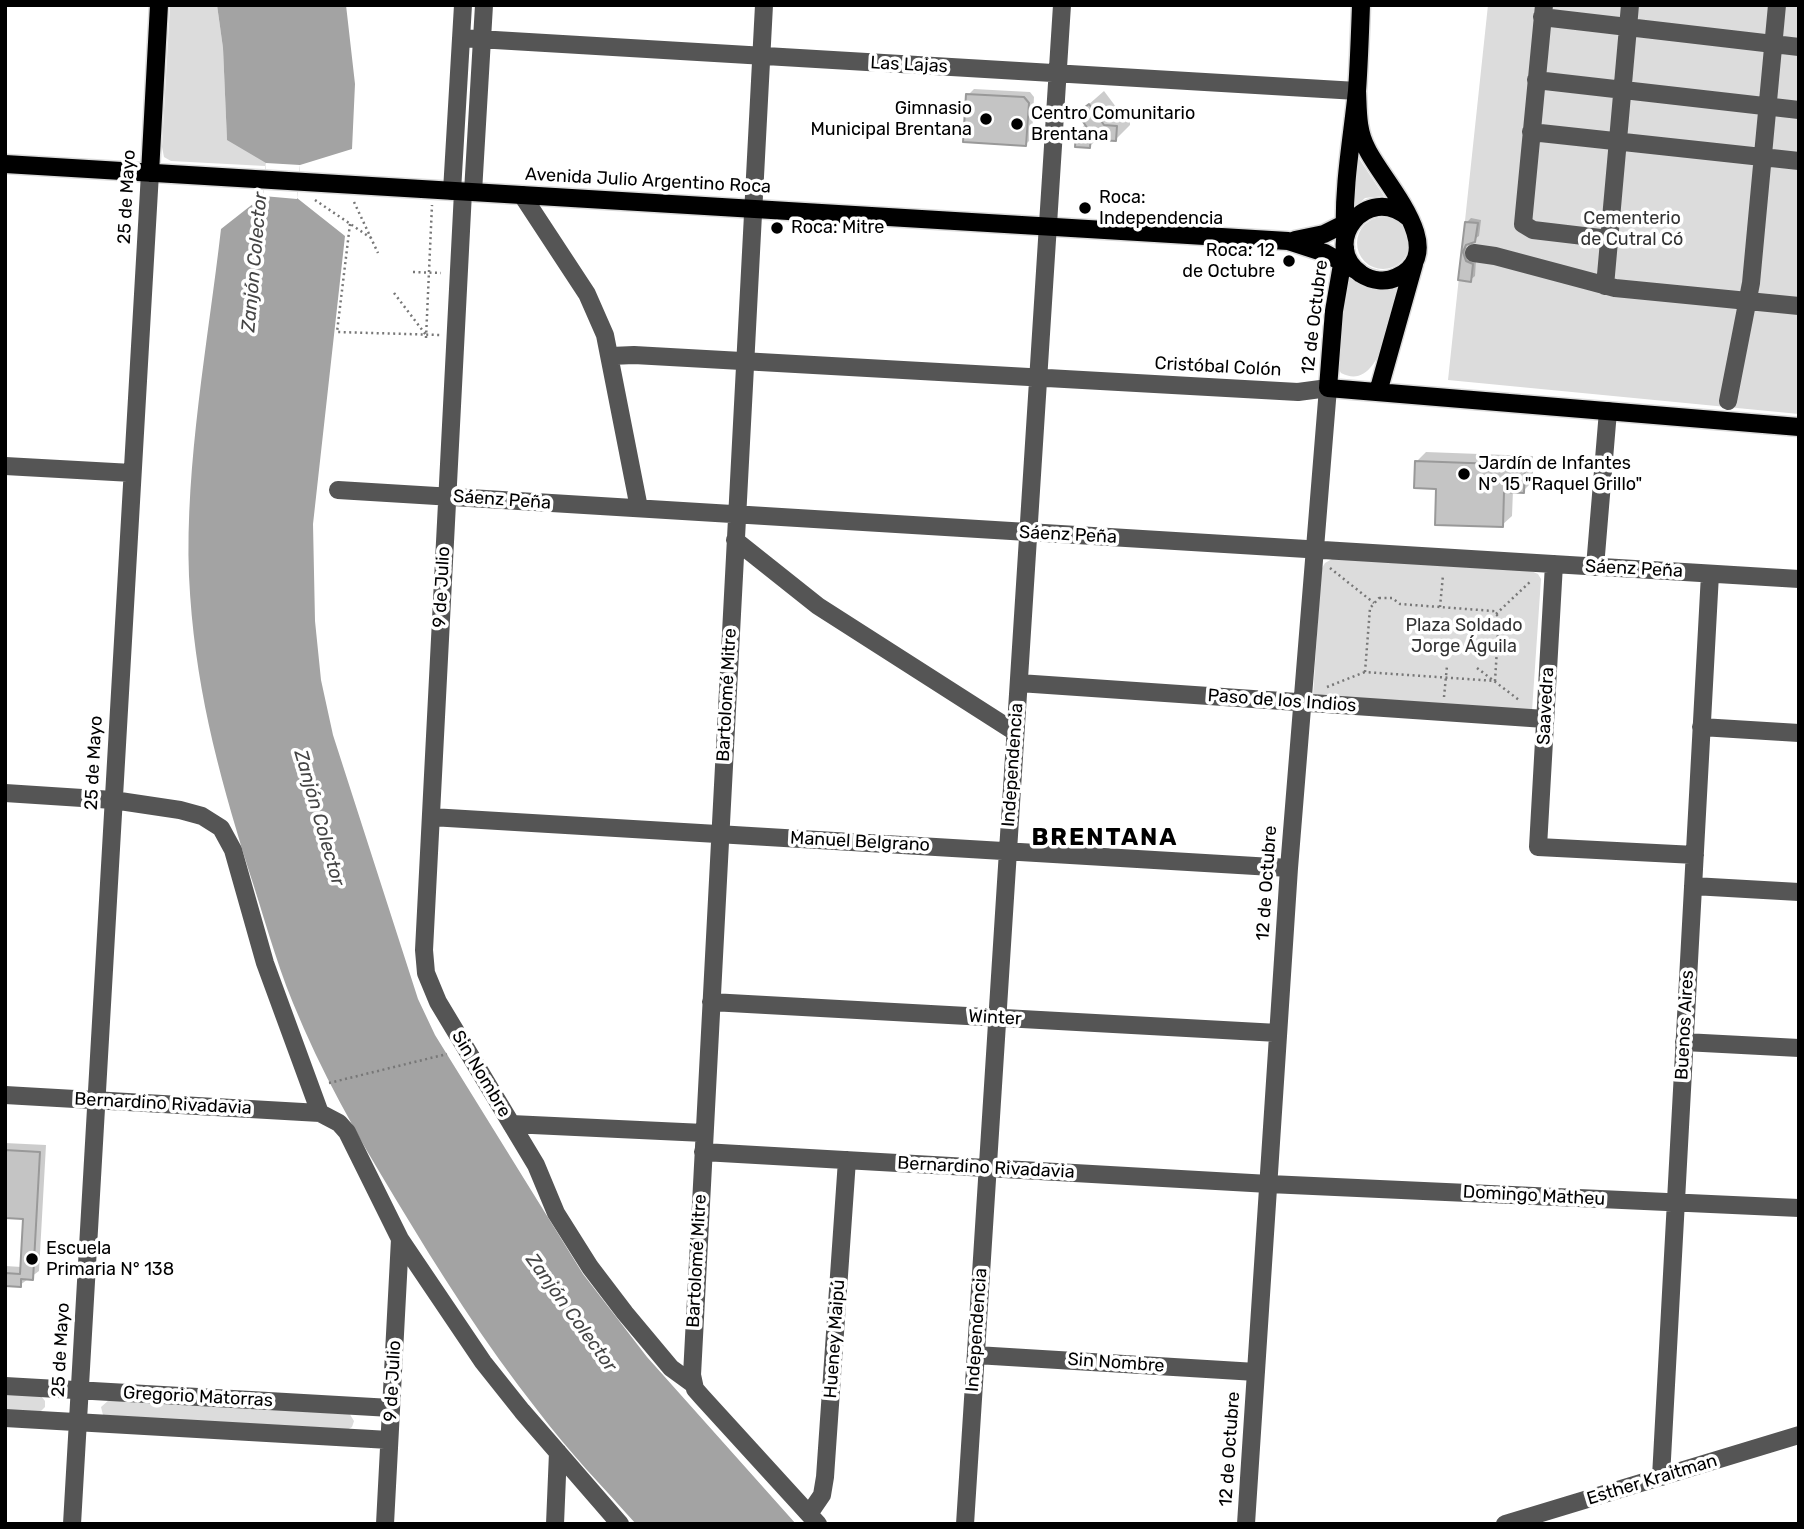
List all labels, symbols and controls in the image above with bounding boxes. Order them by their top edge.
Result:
street label: Las Lajas [870,52,948,78]
place label: Gimnasio Municipal Brentana [811,98,972,140]
place label: Centro Comunitario Brentana [1031,103,1195,146]
marker: Gimnasio Municipal Brentana [978,111,994,127]
marker: Centro Comunitario Brentana [1009,116,1025,132]
street label: 25 de Mayo [114,149,140,245]
street label: Avenida Julio Argentino Roca [524,164,772,198]
place label: Roca: Independencia [1099,187,1223,230]
water label: Zanjón Colector [238,191,272,333]
marker: Roca: Independencia [1077,200,1093,216]
park label: Cementerio de Cutral Có [1581,208,1683,250]
place label: Roca: Mitre [791,217,884,239]
marker: Roca: Mitre [769,220,785,236]
place label: Roca: 12 de Octubre [1182,240,1275,282]
marker: Roca: 12 de Octubre [1281,253,1297,269]
street label: 12 de Octubre [1297,258,1333,376]
street label: Cristóbal Colón [1154,353,1282,381]
place label: Jardín de Infantes N° 15 "Raquel Grillo" [1478,453,1642,496]
marker: Jardín de Infantes N° 15 "Raquel Grillo" [1456,466,1472,482]
street label: Sáenz Peña [452,486,552,514]
street label: Sáenz Peña [1018,522,1118,548]
street label: 9 de Julio [429,546,455,628]
street label: Sáenz Peña [1584,556,1684,582]
park label: Plaza Soldado Jorge Águila [1406,615,1522,658]
street label: Bartolomé Mitre [713,628,741,762]
street label: Saavedra [1533,667,1559,745]
street label: Paso de los Indios [1207,685,1357,717]
street label: Independencia [998,702,1028,828]
street label: 25 de Mayo [81,715,107,811]
water label: Zanjón Colector [289,747,349,889]
district label: BRENTANA [1032,824,1178,852]
street label: 12 de Octubre [1252,825,1282,941]
street label: Manuel Belgrano [790,828,930,856]
street label: Buenos Aires [1671,969,1699,1081]
street label: Winter [968,1006,1022,1030]
street label: Sin Nombre [447,1027,515,1121]
street label: Bernardino Rivadavia [74,1089,252,1119]
street label: Bernardino Rivadavia [897,1153,1075,1183]
street label: Domingo Matheu [1462,1181,1606,1211]
street label: Bartolomé Mitre [683,1194,711,1328]
place label: Escuela Primaria N° 138 [46,1238,174,1280]
water label: Zanjón Colector [520,1249,622,1377]
marker: Escuela Primaria N° 138 [24,1251,40,1267]
street label: Independencia [962,1267,992,1393]
street label: Hueney Maipú [820,1279,850,1399]
street label: 25 de Mayo [48,1302,74,1398]
street label: 9 de Julio [380,1340,406,1422]
street label: Sin Nombre [1067,1349,1165,1377]
street label: Gregorio Matorras [122,1382,274,1412]
street label: 12 de Octubre [1215,1391,1245,1507]
street label: Esther Kraitman [1584,1450,1720,1510]

